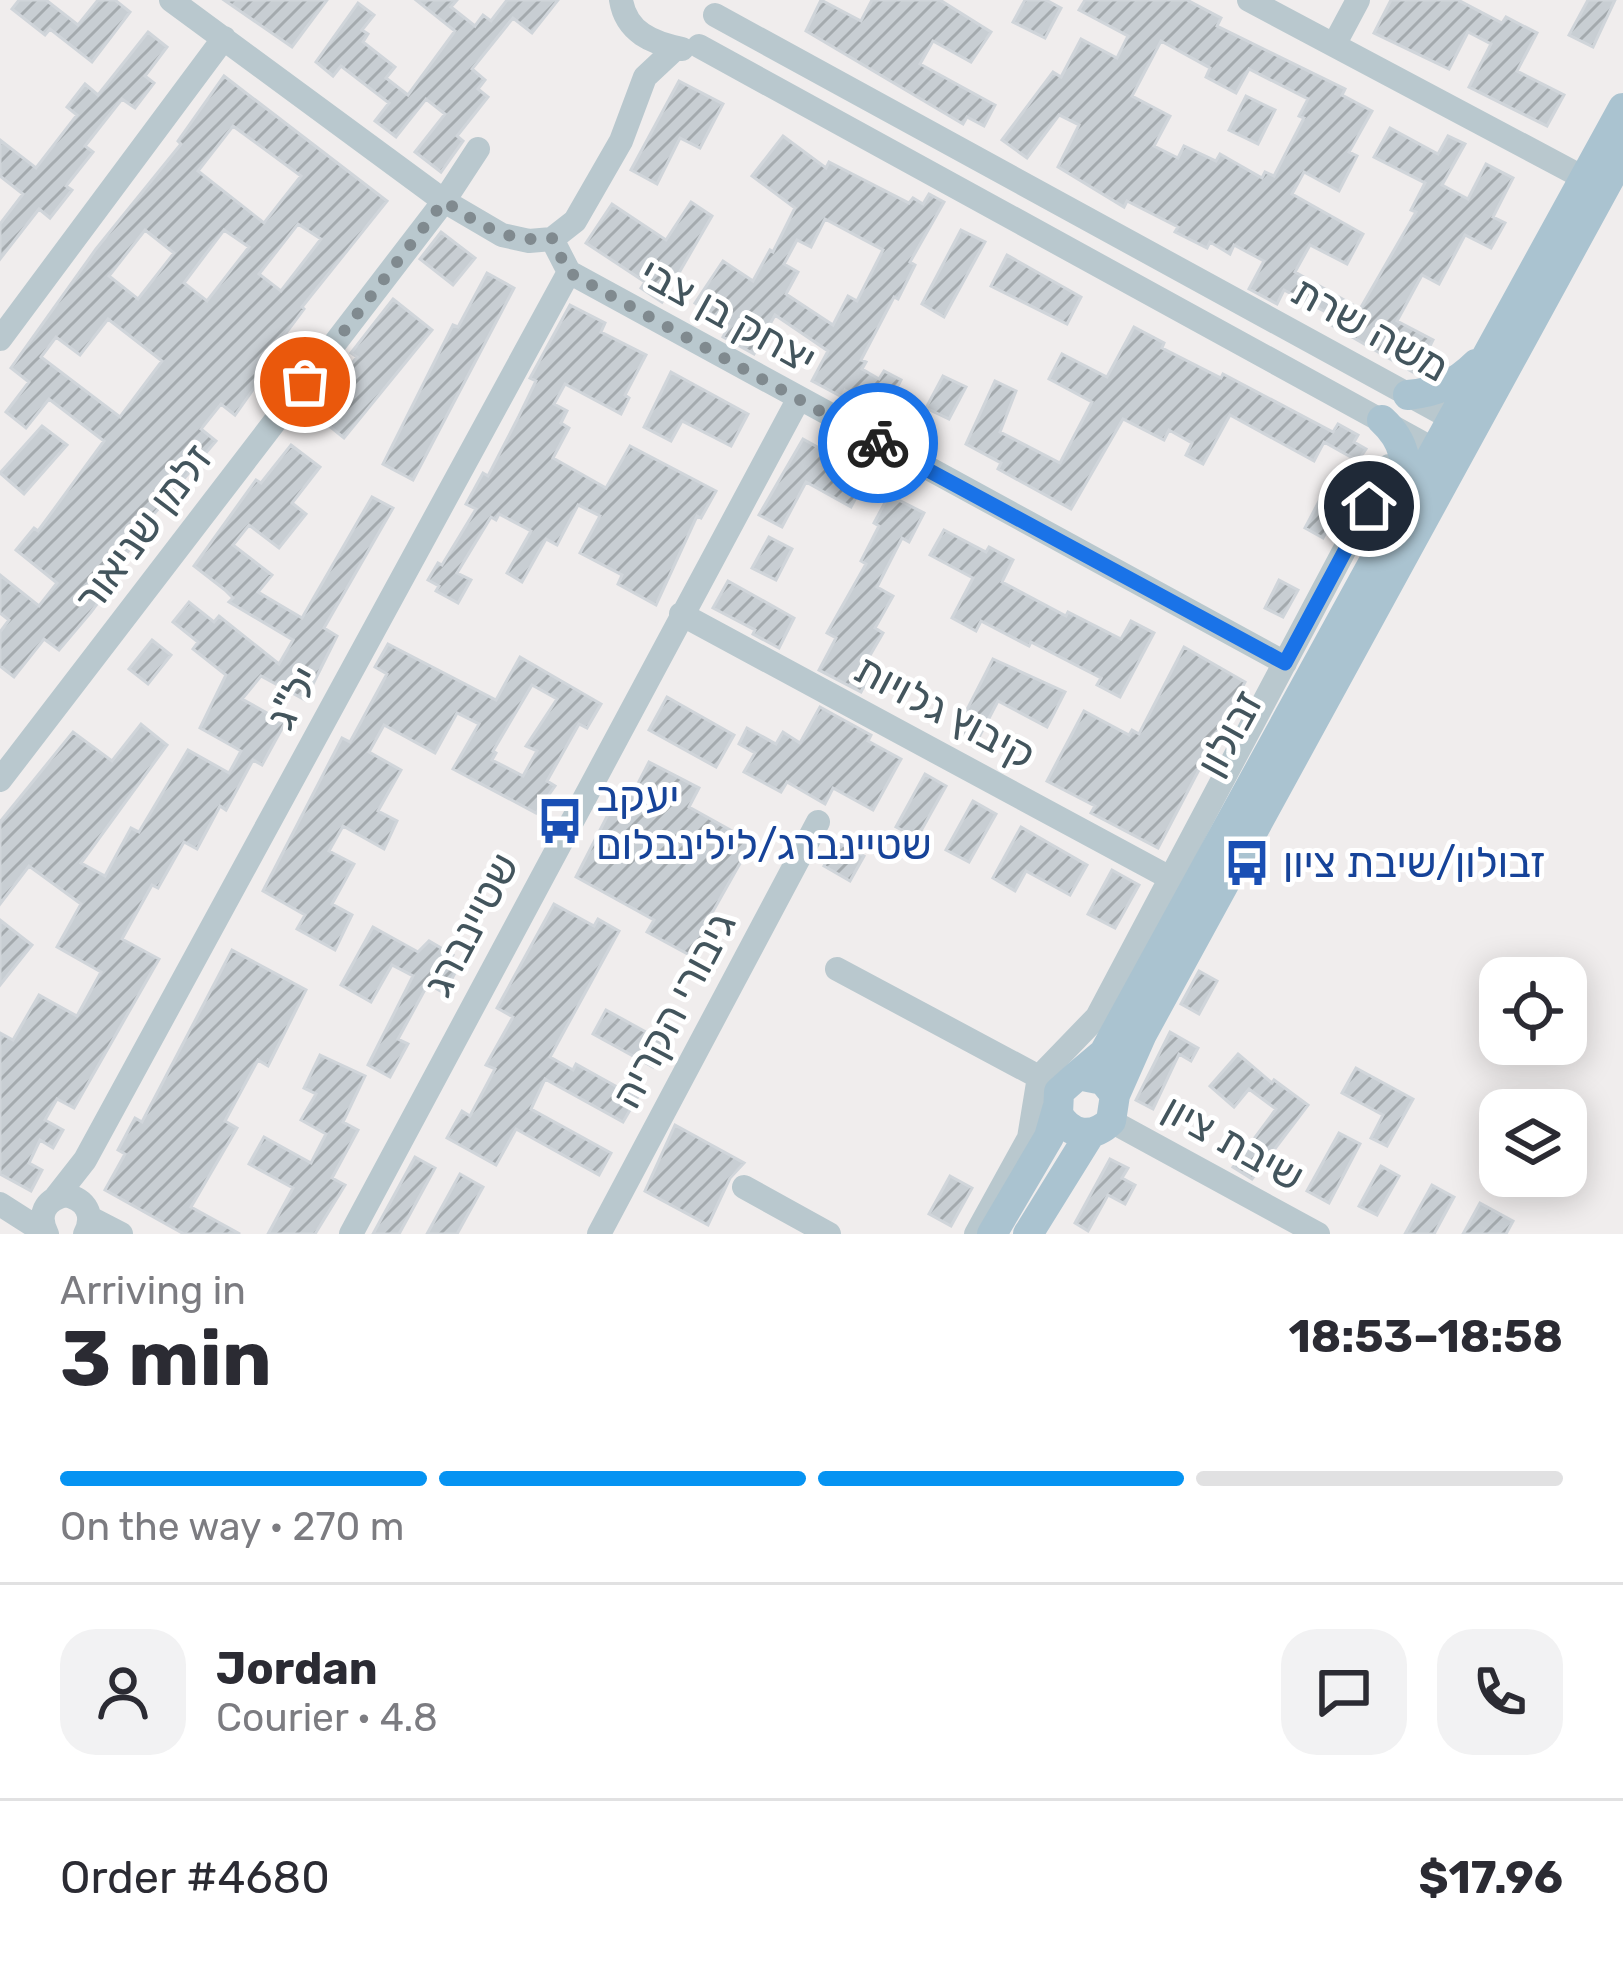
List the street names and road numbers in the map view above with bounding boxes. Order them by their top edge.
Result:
street label: יצחק בן צבי [632,247,824,385]
street label: משה שרת [1283,266,1457,392]
street label: זלמן שניאור [64,433,224,623]
street label: קיבוץ גלויות [846,644,1044,780]
street label: יל"ג [255,658,331,738]
street label: זבולון [1186,681,1274,785]
street label: שטיינברג [412,845,530,1005]
street label: גיבורי הקריה [601,903,747,1117]
street label: שיבת ציון [1154,1084,1312,1202]

